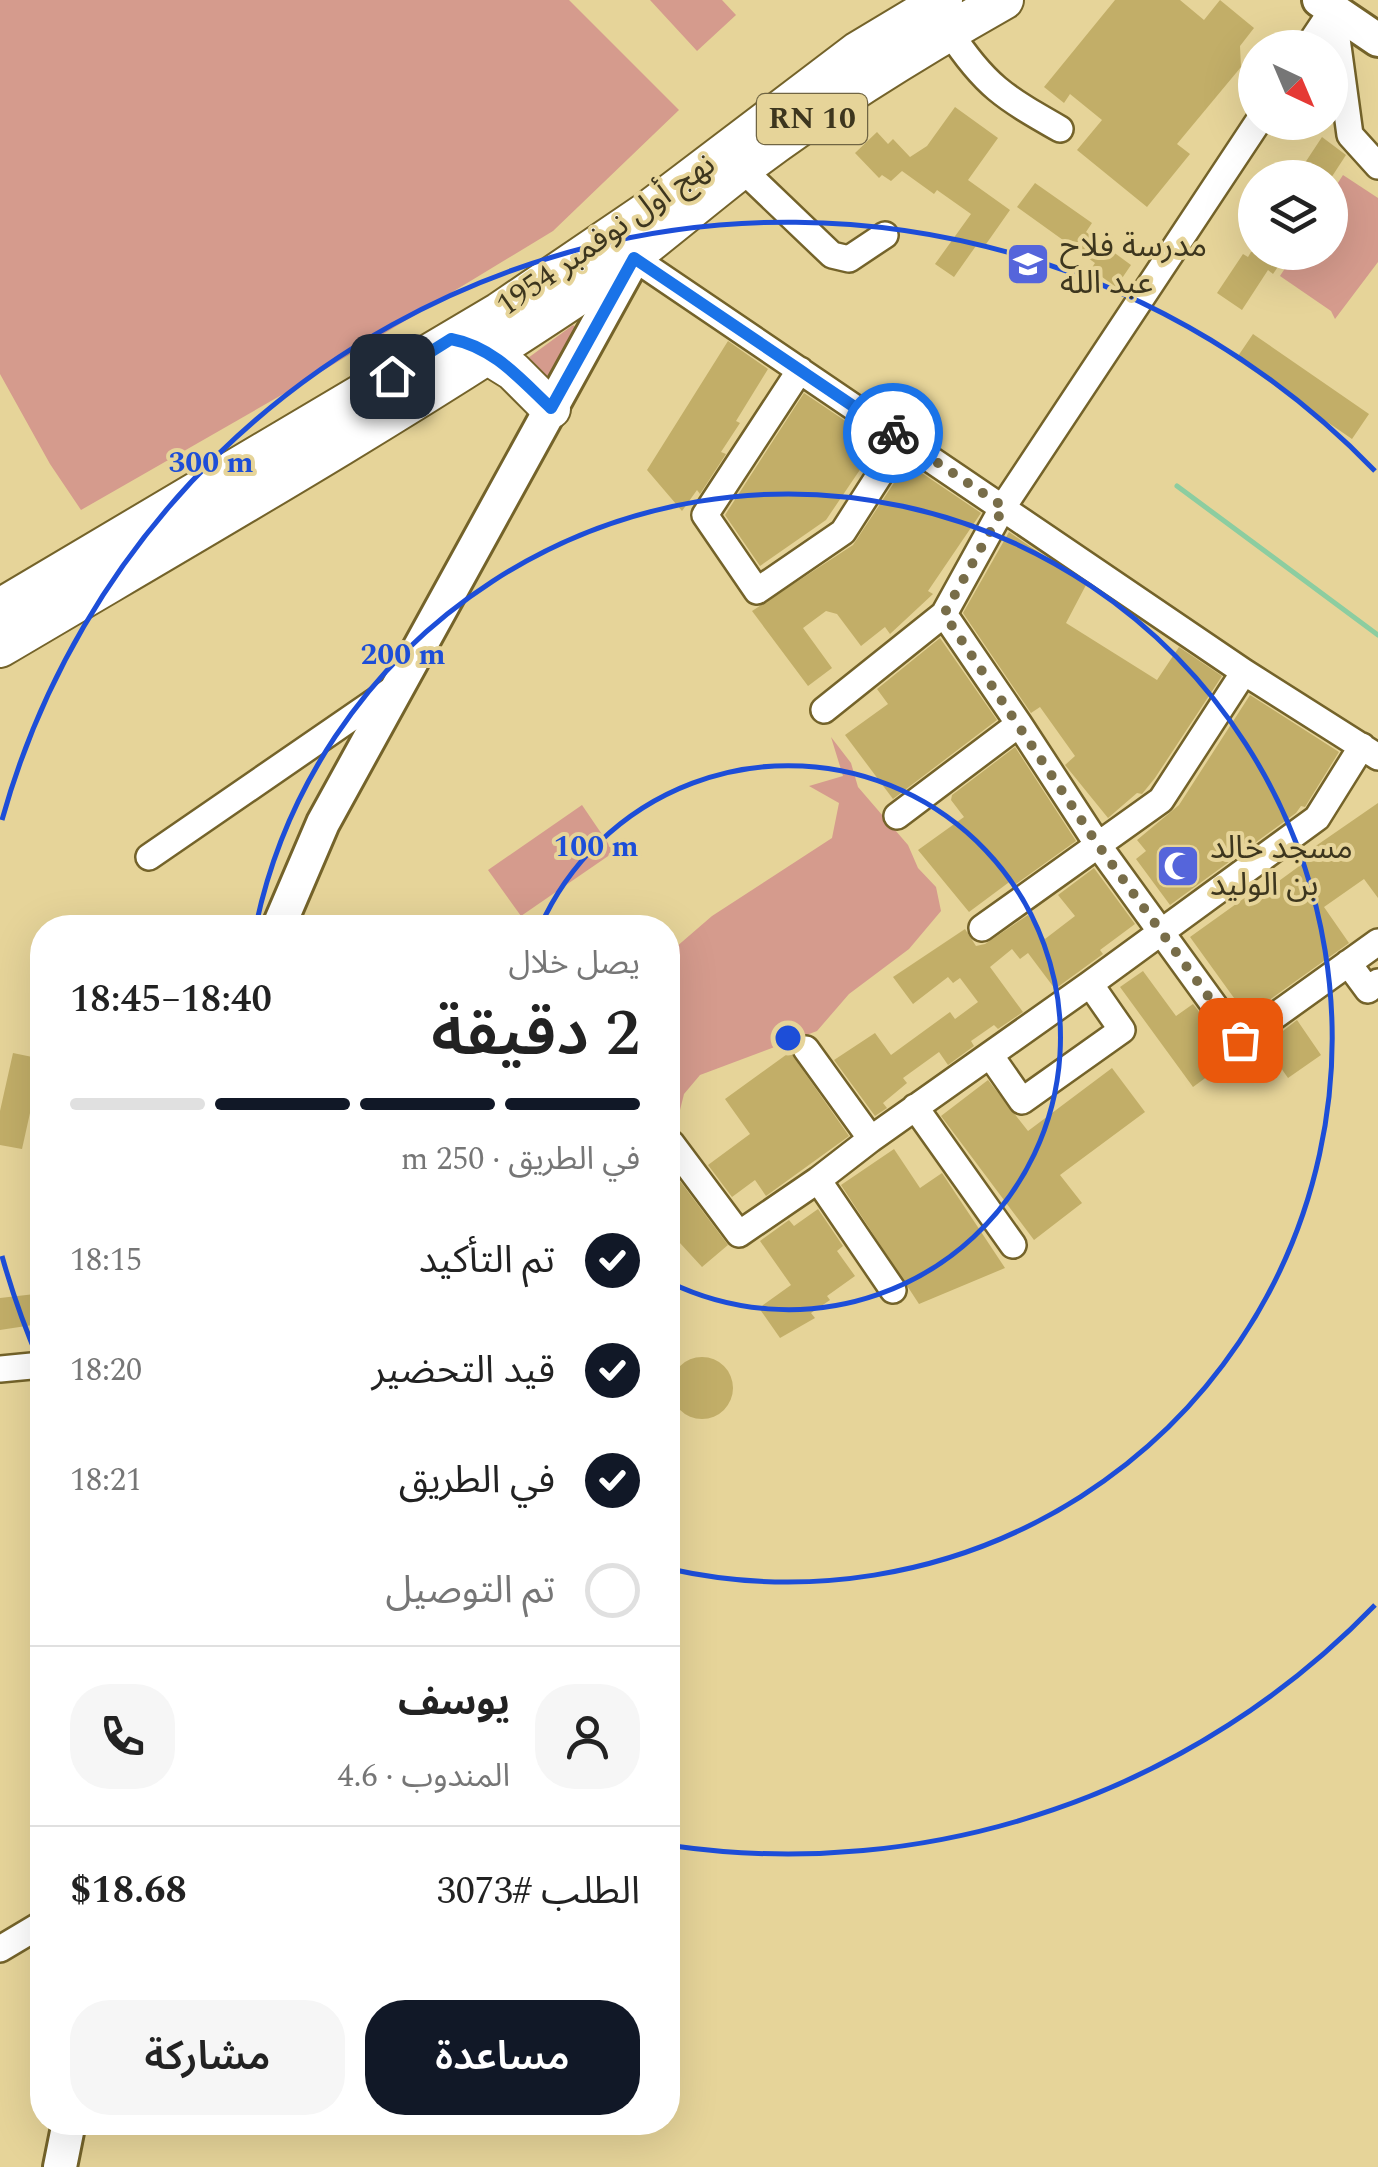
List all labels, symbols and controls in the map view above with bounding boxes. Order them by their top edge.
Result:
north arrow [1238,30,1348,140]
map controls [1238,30,1348,270]
road number: RN 10 [757,94,867,144]
street label: نهج أول نوفمبر 1954 [486,141,726,329]
button: layers [1238,160,1348,270]
place label: مدرسة فلاح عبد الله [1060,222,1207,308]
school or university icon: مدرسة فلاح عبد الله [1005,241,1051,287]
pin [350,334,435,419]
icon: home [365,349,420,404]
courier [843,383,943,483]
icon: bike [866,406,921,461]
text: 300 m [168,440,254,486]
text: 200 m [360,632,446,678]
text: 100 m [553,824,639,870]
place label: مسجد خالد بن الوليد [1210,824,1353,910]
mosque icon: مسجد خالد بن الوليد [1155,843,1201,889]
text: يصل خلال [508,939,640,988]
text: 18:40–18:45 [70,971,272,1029]
text: 2 دقيقة [431,985,640,1084]
pin [1198,998,1283,1083]
icon: bag [1213,1013,1268,1068]
centre of rings [770,1020,806,1056]
text: في الطريق · 250 m [401,1135,640,1184]
text: تم التأكيد [419,1232,555,1290]
icon: check [585,1233,640,1288]
text: 18:15 [70,1236,142,1285]
text: قيد التحضير [372,1342,555,1400]
icon: check [585,1343,640,1398]
text: 18:20 [70,1346,142,1395]
text: في الطريق [399,1452,555,1510]
icon: check [585,1453,640,1508]
text: 18:21 [70,1456,142,1505]
text: تم التوصيل [386,1562,555,1620]
text: يوسف [398,1674,510,1732]
button: phone [70,1684,175,1789]
button: person [535,1684,640,1789]
text: المندوب · 4.6 [337,1752,510,1801]
text: $18.68 [70,1862,187,1920]
text: الطلب #3073 [437,1863,640,1921]
button: مشاركة [70,2000,345,2115]
button: مساعدة [365,2000,640,2115]

